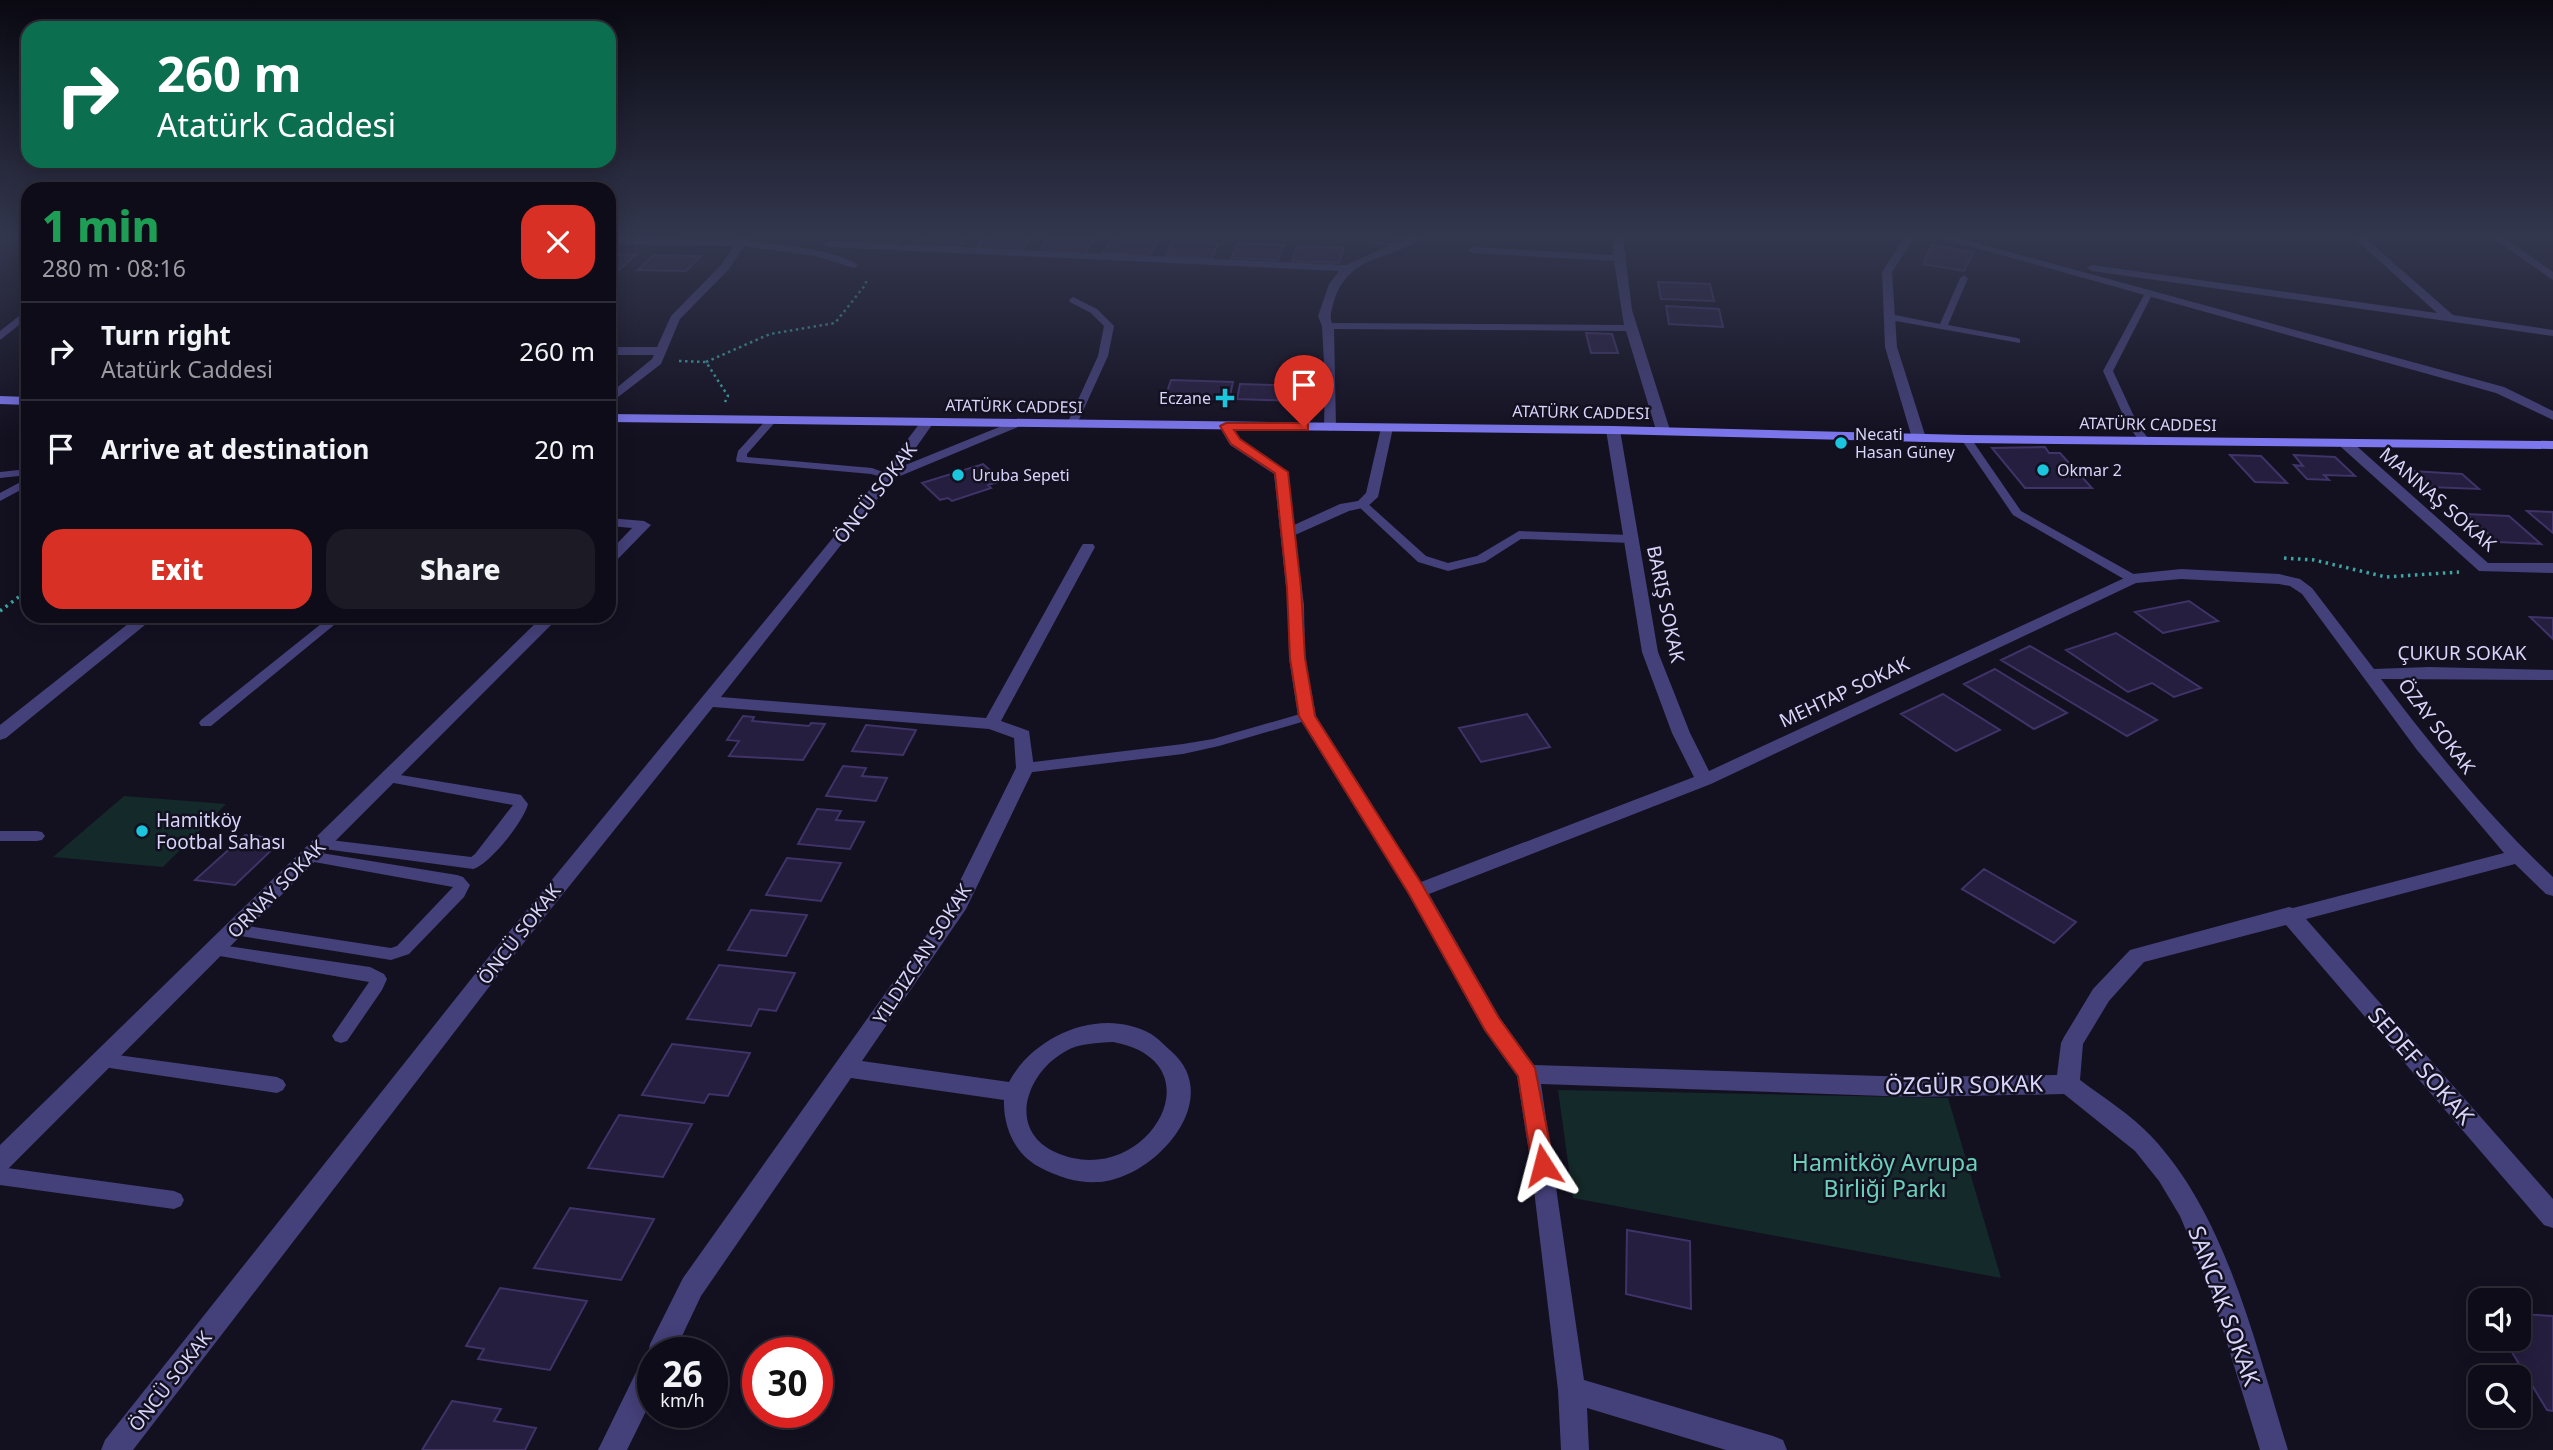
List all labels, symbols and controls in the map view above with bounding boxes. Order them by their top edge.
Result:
text: 260 m [157,40,302,106]
icon: right [42,49,133,140]
text: Atatürk Caddesi [157,103,396,146]
text: 1 min [42,197,159,254]
button: close [521,205,595,279]
text: 280 m · 08:16 [42,252,186,284]
text: Turn right [101,317,231,353]
icon: right [42,332,80,370]
text: 260 m [519,333,595,369]
text: Atatürk Caddesi [101,353,273,385]
pin [1274,355,1334,427]
icon: arrive [1285,366,1323,404]
place label: Eczane [1159,387,1211,409]
marker: Eczane [1217,390,1233,406]
street label: ATATÜRK CADDESI [945,394,1083,418]
street label: ATATÜRK CADDESI [1512,400,1650,424]
street label: ATATÜRK CADDESI [2079,412,2217,436]
place label: Necati Hasan Güney [1855,423,1956,463]
icon: arrive [42,430,80,468]
text: Arrive at destination [101,431,370,467]
text: 20 m [534,431,595,467]
marker: Necati Hasan Güney [1833,435,1849,451]
street label: ÖNCÜ SOKAK [827,437,923,549]
street label: MANNAŞ SOKAK [2374,441,2502,557]
place label: Okmar 2 [2057,459,2122,481]
marker: Okmar 2 [2035,462,2051,478]
place label: Uruba Sepeti [972,464,1070,486]
marker: Uruba Sepeti [950,467,966,483]
button: Exit [42,529,312,609]
button: Share [326,529,595,609]
street label: BARIŞ SOKAK [1641,543,1691,665]
street label: ÇUKUR SOKAK [2397,640,2527,666]
street label: MEHTAP SOKAK [1775,650,1913,733]
street label: ÖZAY SOKAK [2393,673,2482,779]
place label: Hamitköy Footbal Sahası [156,807,285,855]
marker: Hamitköy Footbal Sahası [134,823,150,839]
street label: ORNAY SOKAK [221,834,331,944]
street label: ÖNCÜ SOKAK [471,878,567,990]
street label: YILDIZCAN SOKAK [867,879,977,1029]
street label: SEDEF SOKAK [2362,999,2482,1132]
street label: ÖZGÜR SOKAK [1885,1067,2044,1101]
position arrow [1506,1128,1580,1202]
park label: Hamitköy Avrupa Birliği Parkı [1792,1146,1978,1204]
street label: SANCAK SOKAK [2181,1221,2269,1391]
map controls [2468,1288,2531,1428]
button: sound [2468,1288,2531,1351]
street label: ÖNCÜ SOKAK [122,1325,218,1437]
speed limit sign: 30 [742,1337,833,1428]
text: 26 [662,1350,703,1397]
button: search [2468,1365,2531,1428]
text: km/h [660,1388,705,1412]

